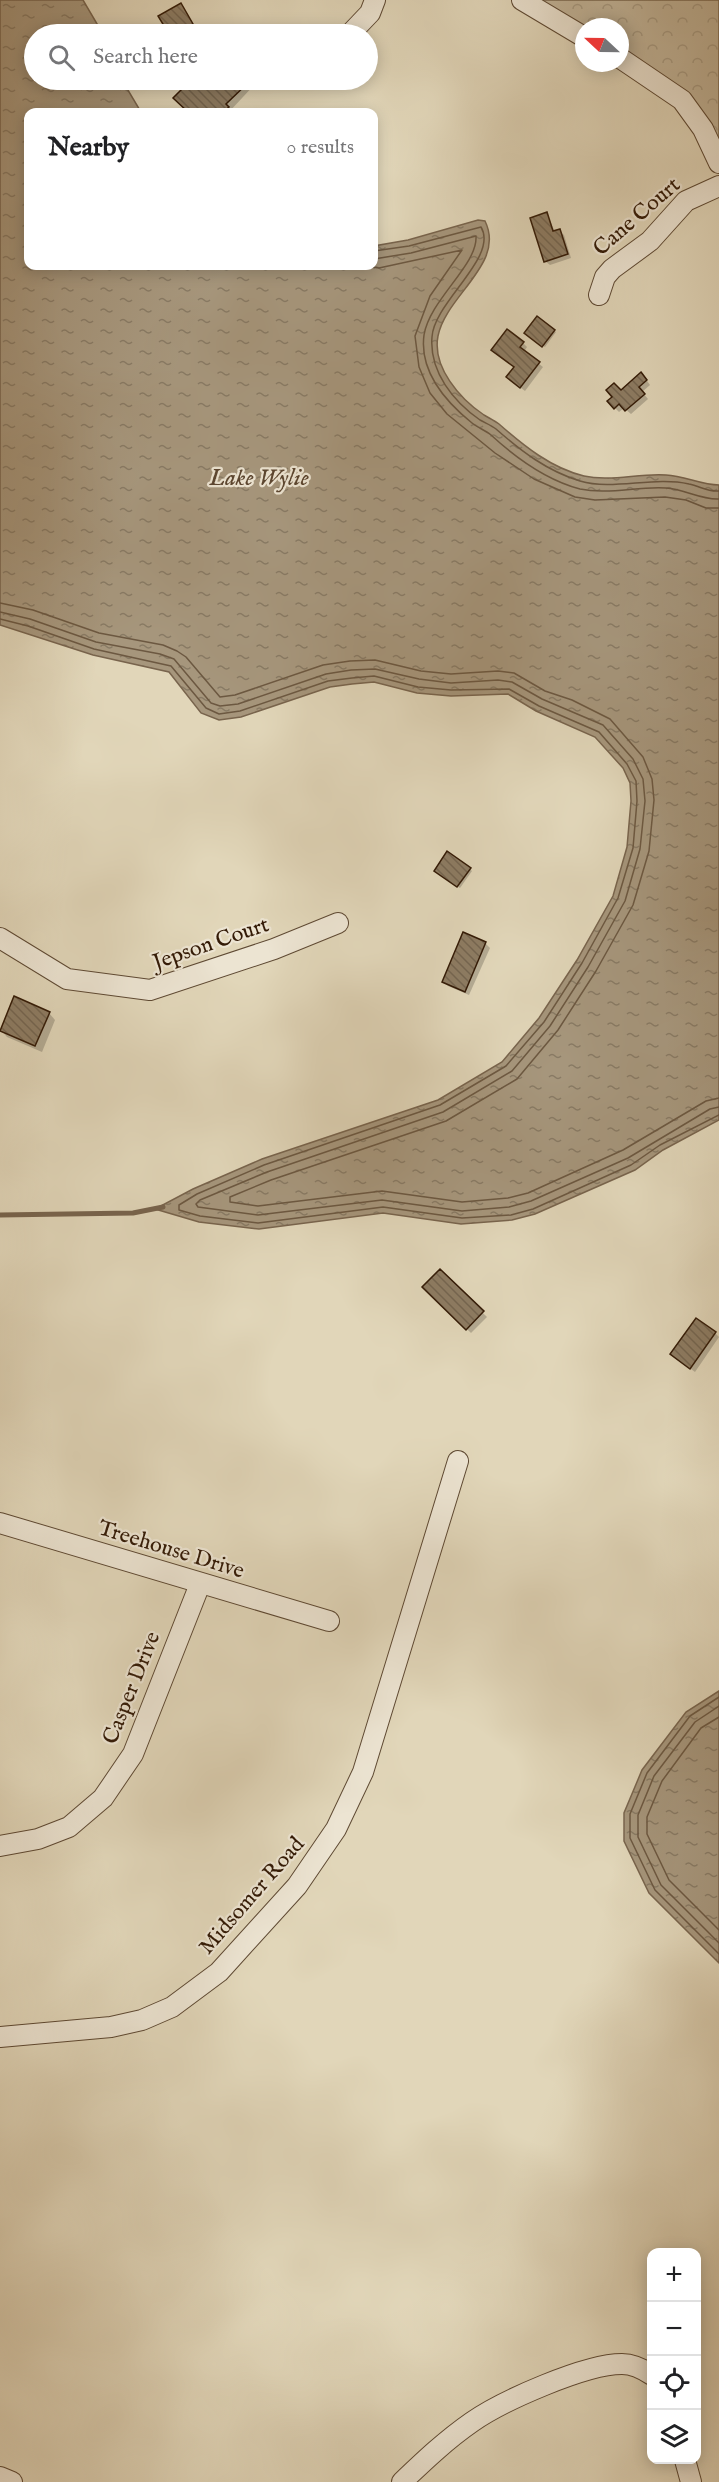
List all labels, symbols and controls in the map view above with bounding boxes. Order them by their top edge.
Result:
north arrow [575,18,629,72]
search box [24,24,378,90]
icon: search [45,41,78,74]
text: Search here [93,43,198,71]
text: Nearby [48,131,129,164]
text: 0 results [287,135,354,160]
street label: Cane Court [588,171,687,262]
water label: Lake Wylie [208,463,309,494]
street label: Jepson Court [146,911,273,978]
street label: Treehouse Drive [95,1514,247,1586]
street label: Casper Drive [97,1628,167,1748]
street label: Midsomer Road [193,1831,311,1961]
map controls [647,2248,701,2464]
button: + [647,2248,701,2302]
button: − [647,2302,701,2356]
button: locate [647,2356,701,2410]
button: layers [647,2410,701,2464]

